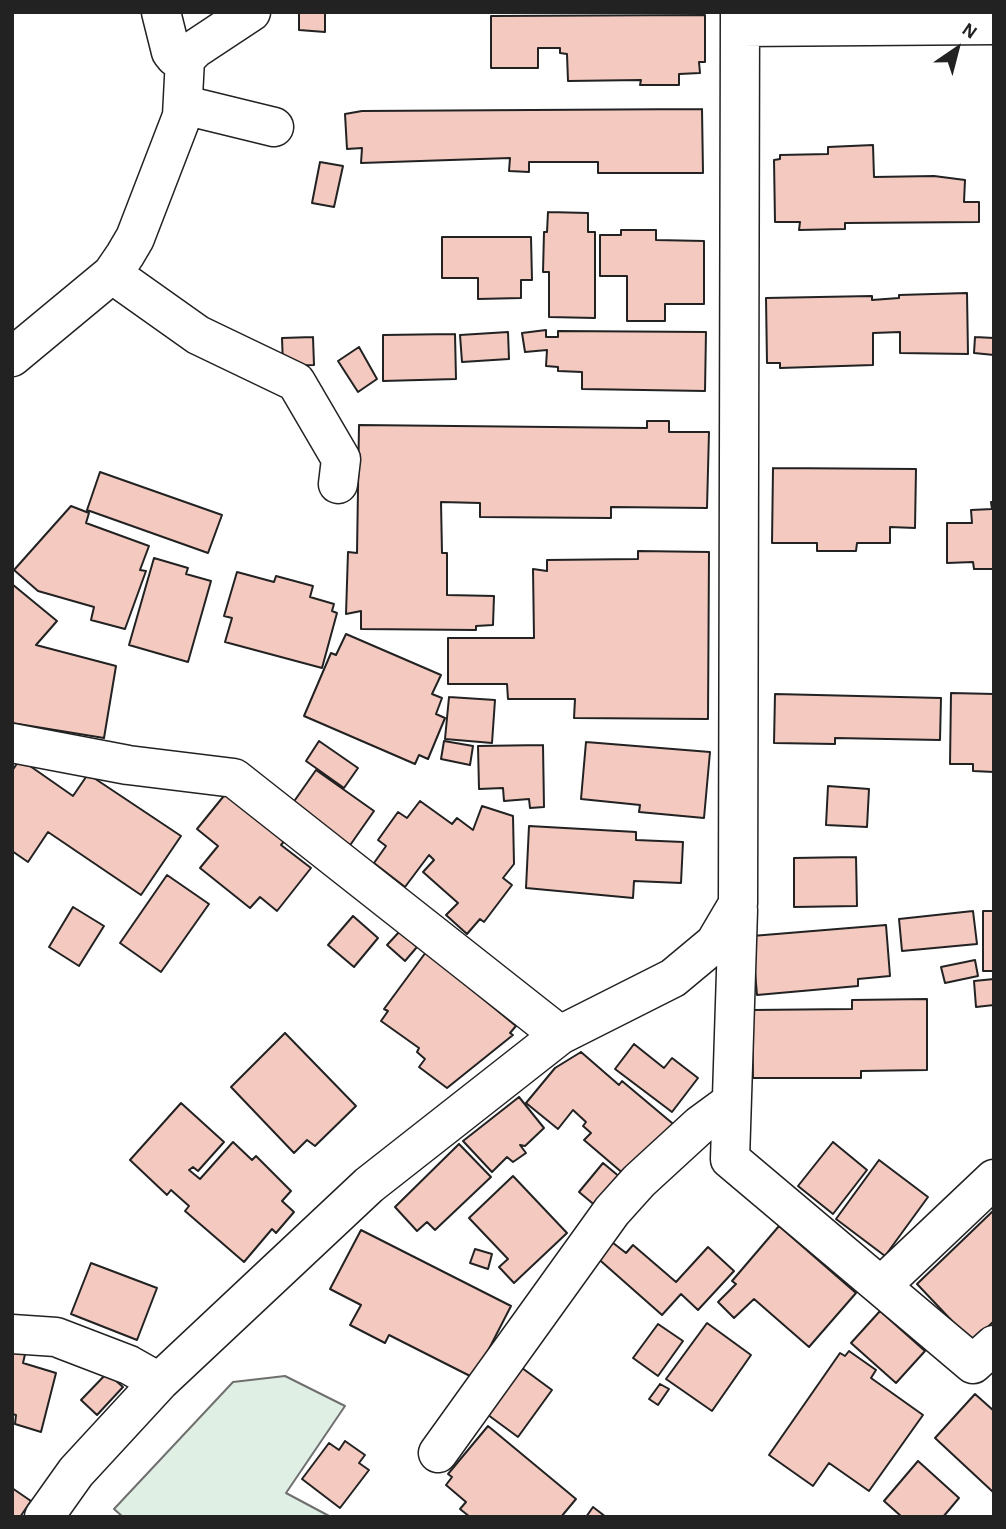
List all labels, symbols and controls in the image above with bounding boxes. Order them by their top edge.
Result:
north arrow [922,14,992,84]
text: N [958,20,980,43]

